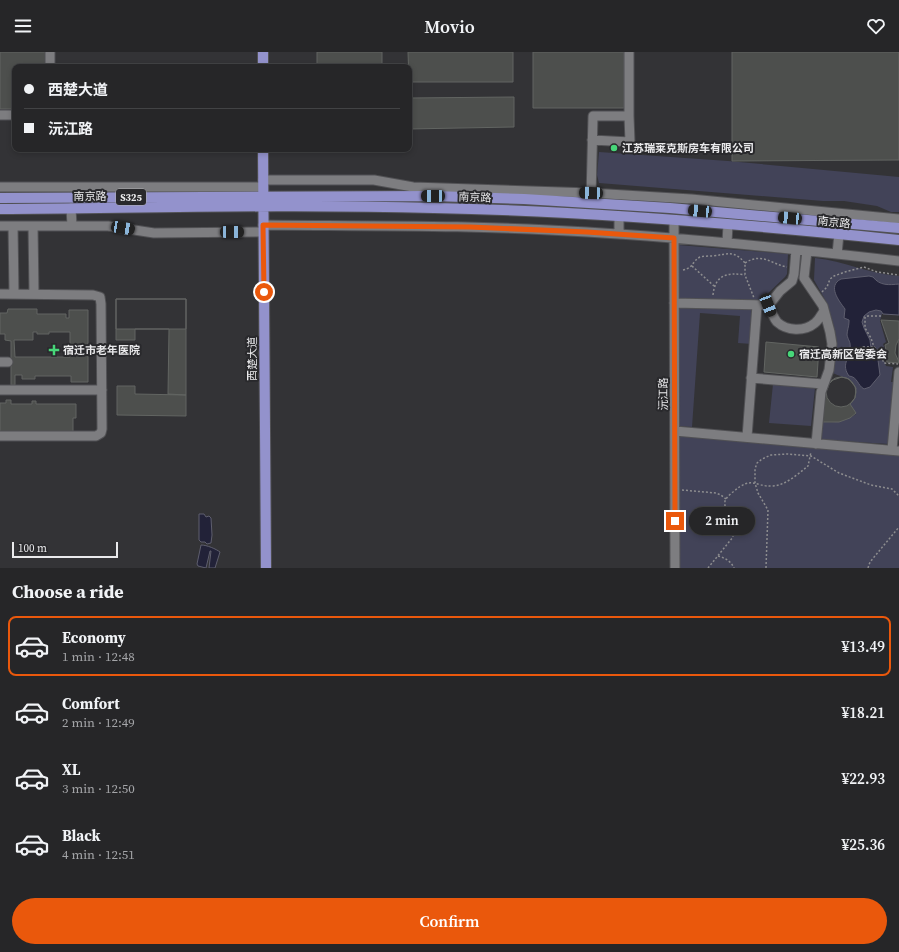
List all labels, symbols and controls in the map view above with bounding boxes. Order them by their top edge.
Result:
text: Movio [424,14,475,39]
icon: menu [12,15,34,37]
icon: heart [865,15,887,37]
text: 西楚大道 [48,79,108,100]
text: 沅江路 [48,118,93,139]
place label: 江苏瑞莱克斯房车有限公司 [622,141,754,156]
marker: 江苏瑞莱克斯房车有限公司 [609,143,619,153]
car [579,187,603,199]
street label: 南京路 [74,189,107,204]
road number: S325 [116,189,146,205]
street label: 南京路 [458,189,492,206]
car [421,190,445,202]
car [688,204,712,218]
car [778,211,802,225]
street label: 南京路 [817,213,851,232]
car [110,220,136,236]
car [220,226,244,238]
route start [255,283,273,301]
car [758,292,778,318]
street label: 西楚大道 [245,337,260,381]
place label: 宿迁市老年医院 [63,343,140,358]
marker: 宿迁市老年医院 [48,344,60,356]
place label: 宿迁高新区管委会 [799,347,887,362]
marker: 宿迁高新区管委会 [786,349,796,359]
street label: 沅江路 [656,378,671,411]
callout: 2 min [689,507,755,535]
route end [666,512,684,530]
text: 2 min [705,512,739,529]
scale bar [12,540,118,559]
text: 100 m [18,541,47,556]
text: Choose a ride [12,579,124,604]
text: Economy [62,627,126,648]
icon: car [14,628,50,664]
text: ¥13.49 [841,636,885,657]
text: 1 min · 12:48 [62,648,135,665]
text: Comfort [62,693,120,714]
icon: car [14,694,50,730]
text: ¥18.21 [841,702,885,723]
text: 2 min · 12:49 [62,714,135,731]
text: XL [62,759,81,780]
icon: car [14,760,50,796]
text: ¥22.93 [841,768,885,789]
text: 3 min · 12:50 [62,780,135,797]
text: Black [62,825,101,846]
icon: car [14,826,50,862]
text: ¥25.36 [841,834,885,855]
text: 4 min · 12:51 [62,846,135,863]
button: Confirm [12,898,887,944]

